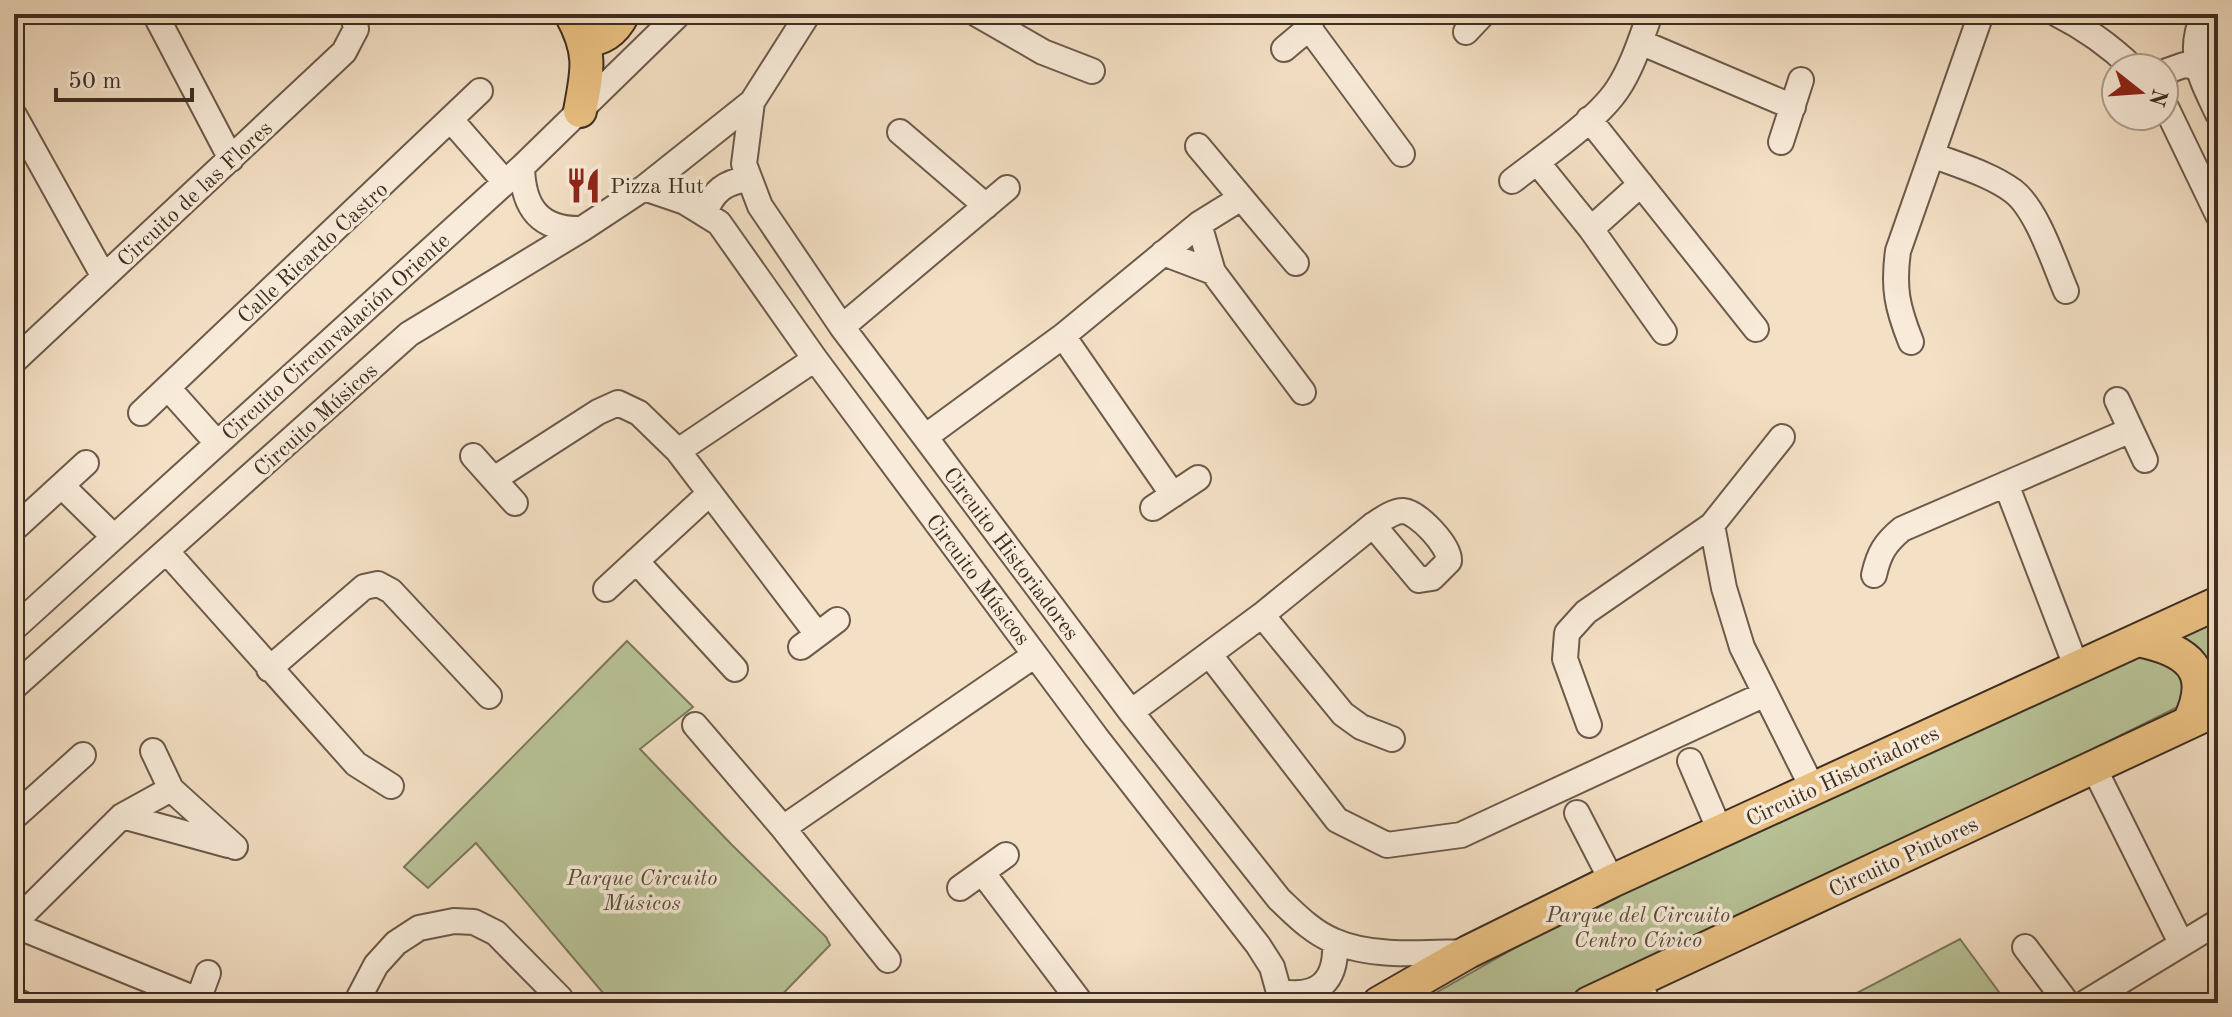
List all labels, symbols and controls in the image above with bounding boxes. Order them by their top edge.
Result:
scale bar [56,52,192,102]
north arrow [2100,52,2180,132]
text: 50 m [68,70,122,94]
text: N [2144,86,2170,109]
street label: Circuito de las Flores [114,117,277,272]
restaurant icon: Pizza Hut [565,166,603,204]
place label: Pizza Hut [610,176,704,198]
street label: Calle Ricardo Castro [234,178,393,328]
street label: Circuito Circunvalación Oriente [218,230,454,445]
street label: Circuito Músicos [250,360,382,481]
street label: Circuito Historiadores [938,464,1082,645]
street label: Circuito Músicos [921,511,1034,650]
street label: Circuito Historiadores [1743,722,1943,831]
street label: Circuito Pintores [1826,814,1982,902]
park label: Parque Circuito Músicos [565,868,718,915]
park label: Parque del Circuito Centro Cívico [1545,905,1730,952]

